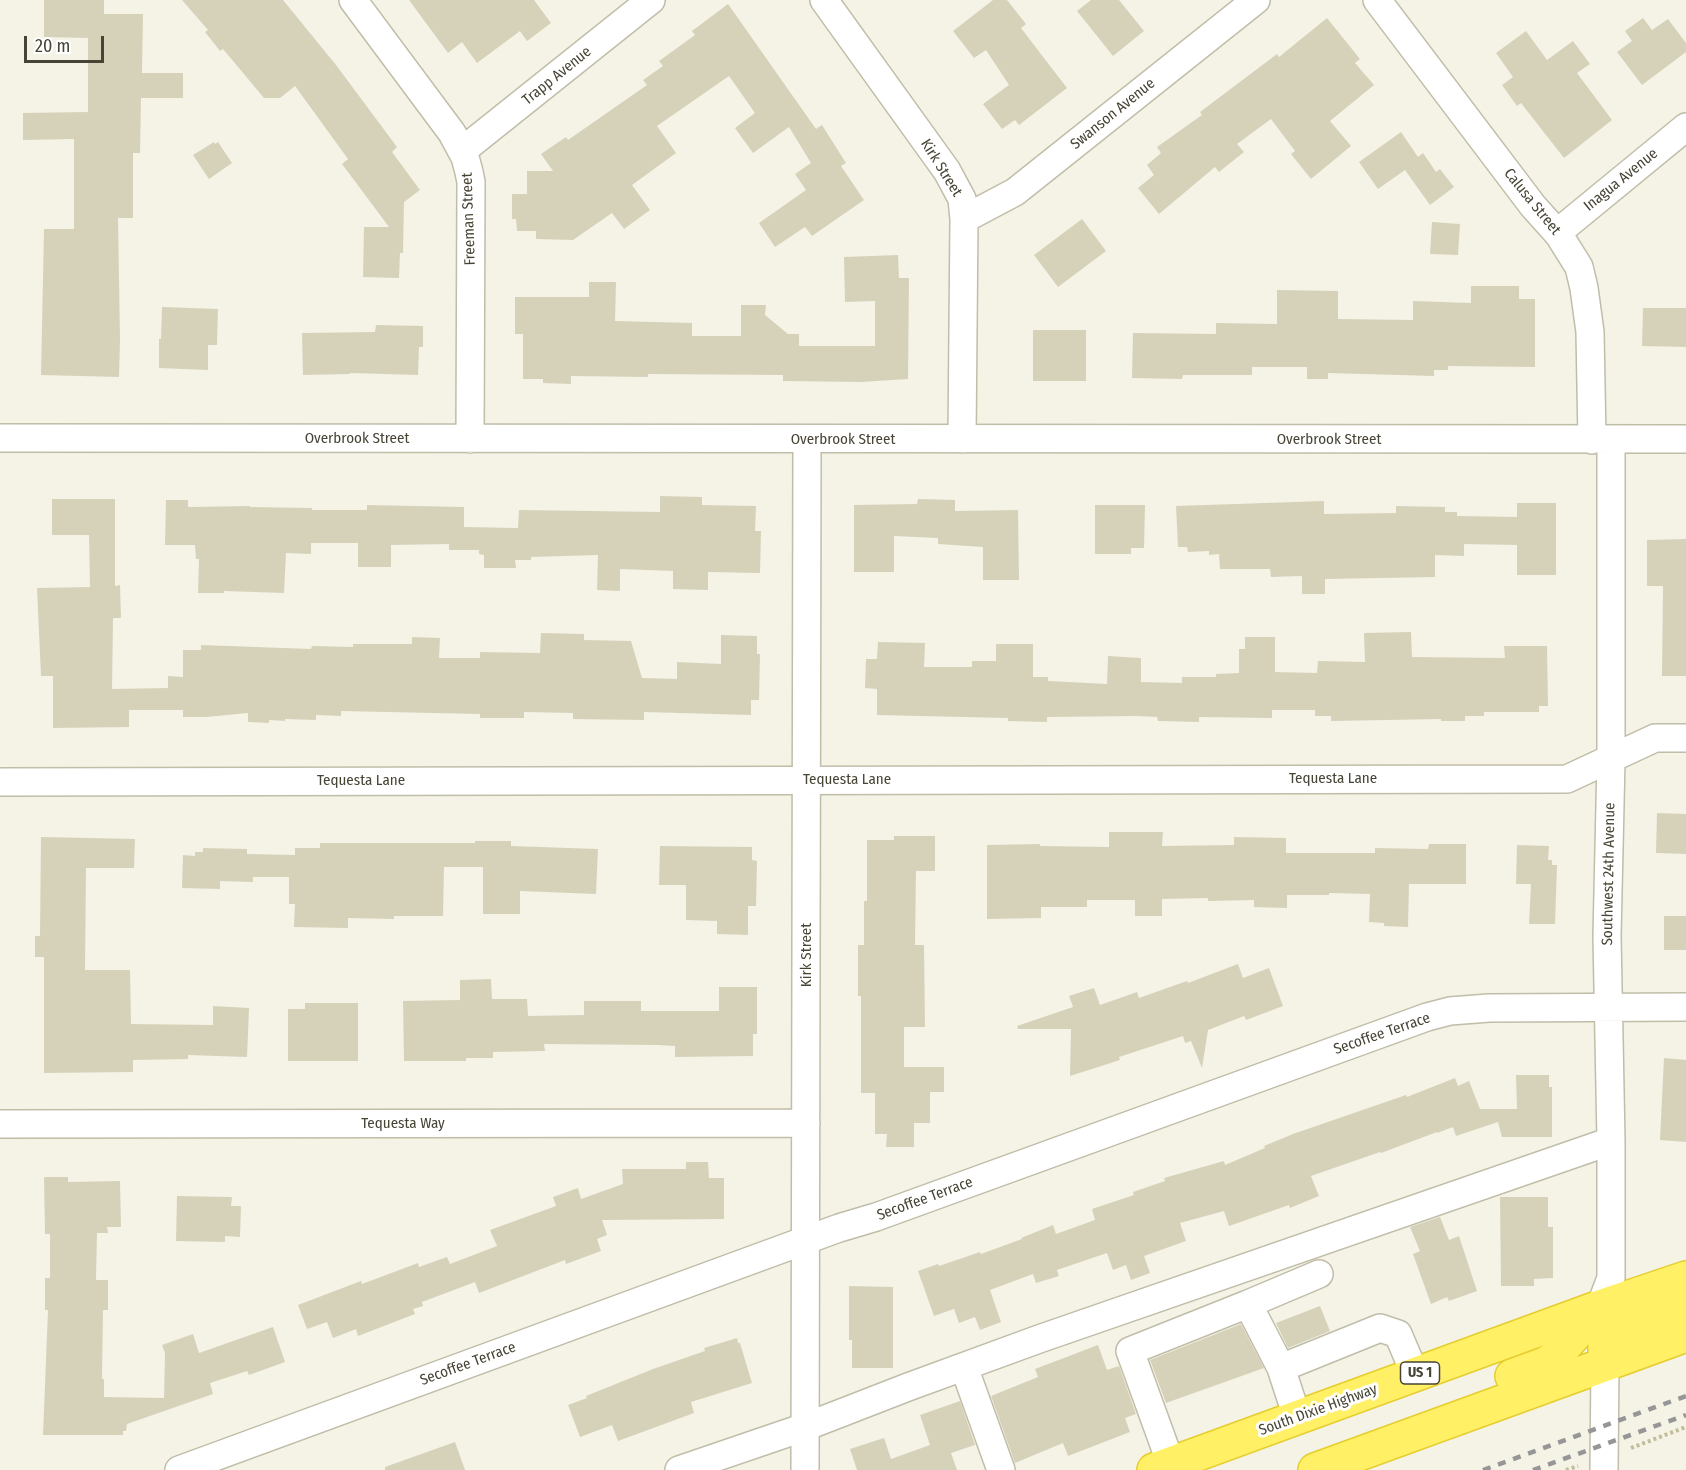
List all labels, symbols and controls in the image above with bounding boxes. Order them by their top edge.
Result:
scale bar [27,24,106,62]
text: 20 m [35,35,70,57]
street label: Trapp Avenue [519,43,595,109]
street label: Swanson Avenue [1067,75,1159,153]
street label: Kirk Street [916,136,966,200]
street label: Inagua Avenue [1580,145,1662,215]
street label: Calusa Street [1500,165,1564,239]
street label: Freeman Street [458,172,480,266]
street label: Overbrook Street [305,430,409,448]
street label: Overbrook Street [791,431,895,449]
street label: Overbrook Street [1277,431,1381,449]
street label: Tequesta Lane [1289,770,1377,788]
street label: Tequesta Lane [803,771,891,789]
street label: Tequesta Lane [317,772,405,790]
street label: Southwest 24th Avenue [1599,802,1619,946]
street label: Kirk Street [798,923,816,987]
street label: Secoffee Terrace [1331,1009,1433,1059]
street label: Tequesta Way [361,1115,445,1133]
street label: Secoffee Terrace [875,1173,975,1225]
street label: Secoffee Terrace [418,1338,518,1390]
road number: US 1 [1400,1362,1440,1384]
street label: South Dixie Highway [1256,1380,1380,1440]

